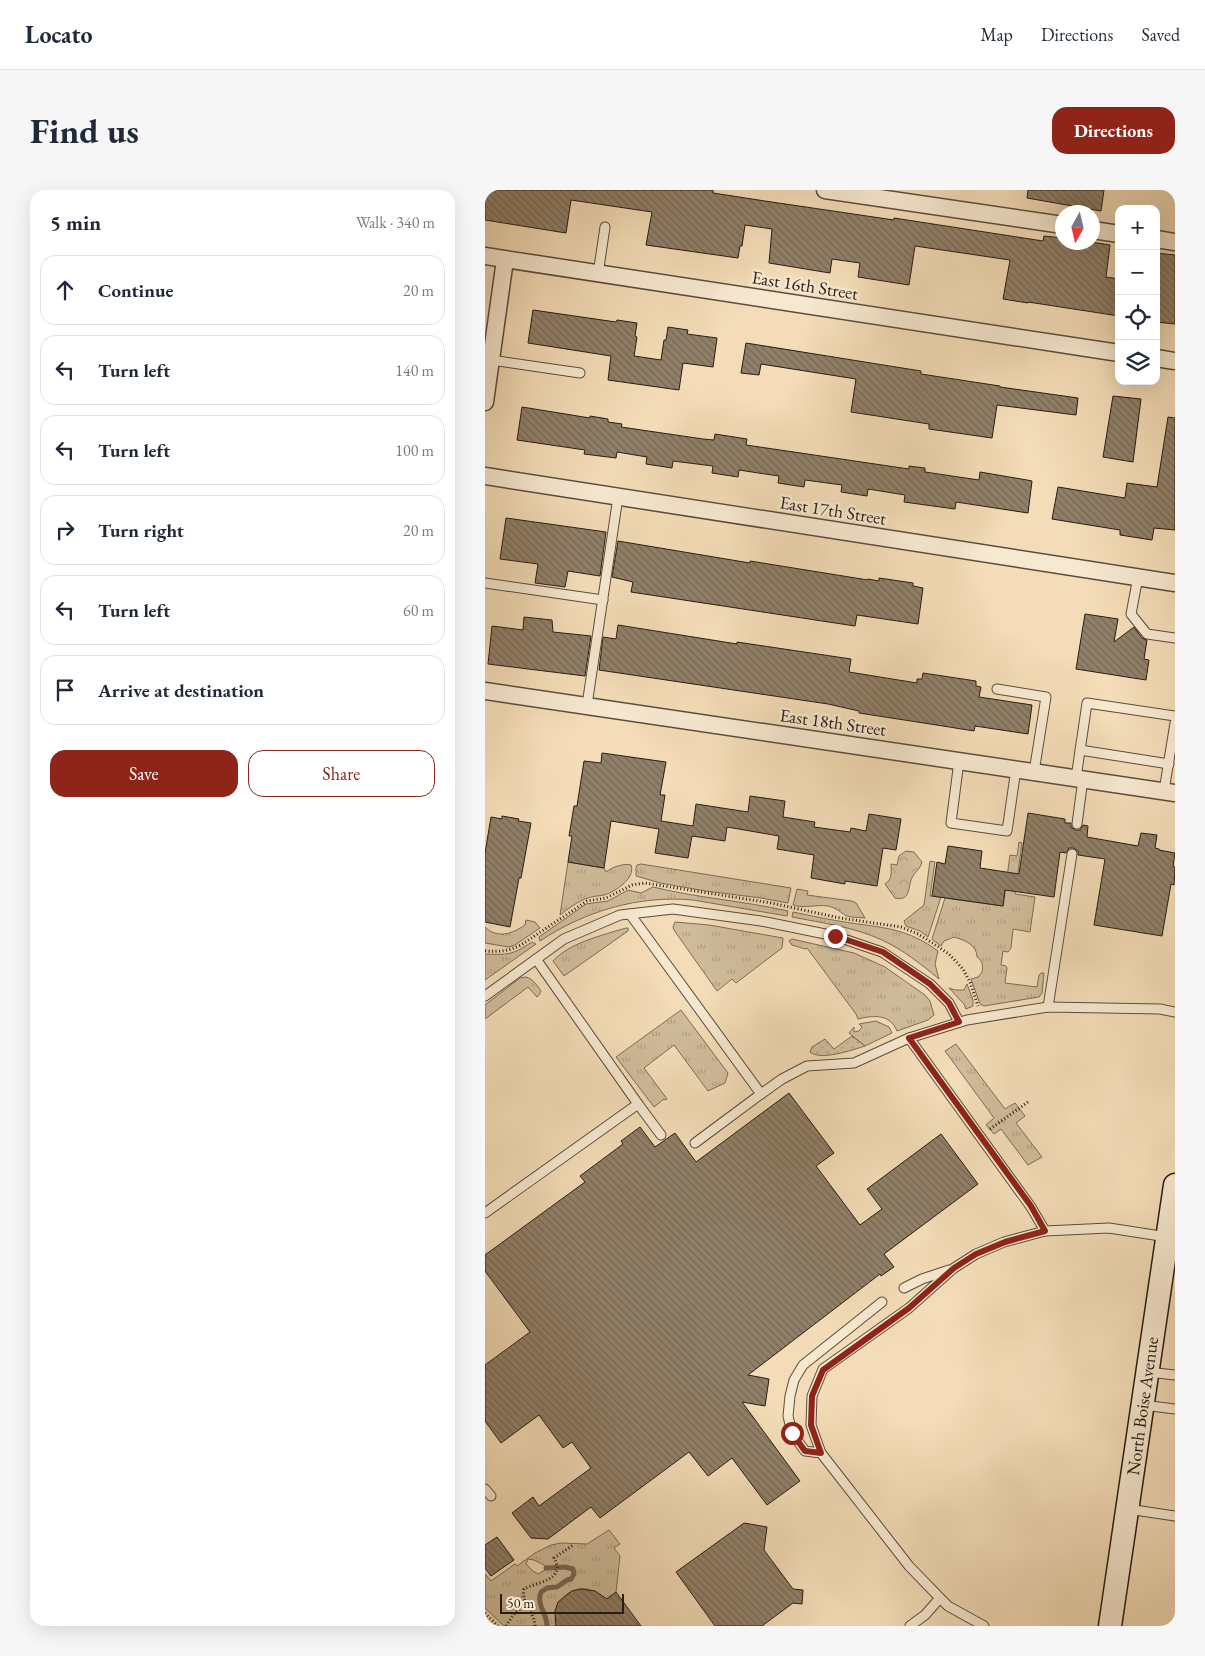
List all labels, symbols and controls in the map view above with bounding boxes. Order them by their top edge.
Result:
text: Locato [25,19,93,50]
text: Map [981,23,1013,46]
text: Directions [1041,23,1113,46]
text: Saved [1141,23,1180,46]
button: Directions [1052,107,1175,154]
text: Find us [30,108,139,153]
north arrow [1055,205,1100,250]
map controls [1115,205,1160,385]
button: + [1115,205,1160,250]
text: 5 min [50,209,101,236]
text: Walk · 340 m [356,212,435,233]
button: − [1115,250,1160,295]
street label: East 16th Street [750,265,860,305]
icon: ahead [51,276,79,304]
text: Continue [98,278,173,303]
text: 20 m [403,280,434,301]
button: locate [1115,295,1160,340]
button: layers [1115,340,1160,385]
icon: left [51,356,79,384]
text: Turn left [98,358,170,383]
text: 140 m [395,360,434,381]
icon: left [51,436,79,464]
text: Turn left [98,438,170,463]
text: 100 m [395,440,434,461]
street label: East 17th Street [778,490,888,530]
icon: right [51,516,79,544]
text: Turn right [98,518,184,543]
text: 20 m [403,520,434,541]
icon: left [51,596,79,624]
text: Turn left [98,598,170,623]
text: 60 m [403,600,434,621]
icon: arrive [51,676,79,704]
text: Arrive at destination [98,678,264,703]
street label: East 18th Street [778,703,888,741]
button: Save [50,750,238,797]
button: Share [248,750,435,797]
route end [824,925,847,948]
street label: North Boise Avenue [1121,1335,1163,1477]
route start [781,1422,804,1445]
scale bar [500,1591,624,1614]
text: 50 m [507,1594,534,1612]

